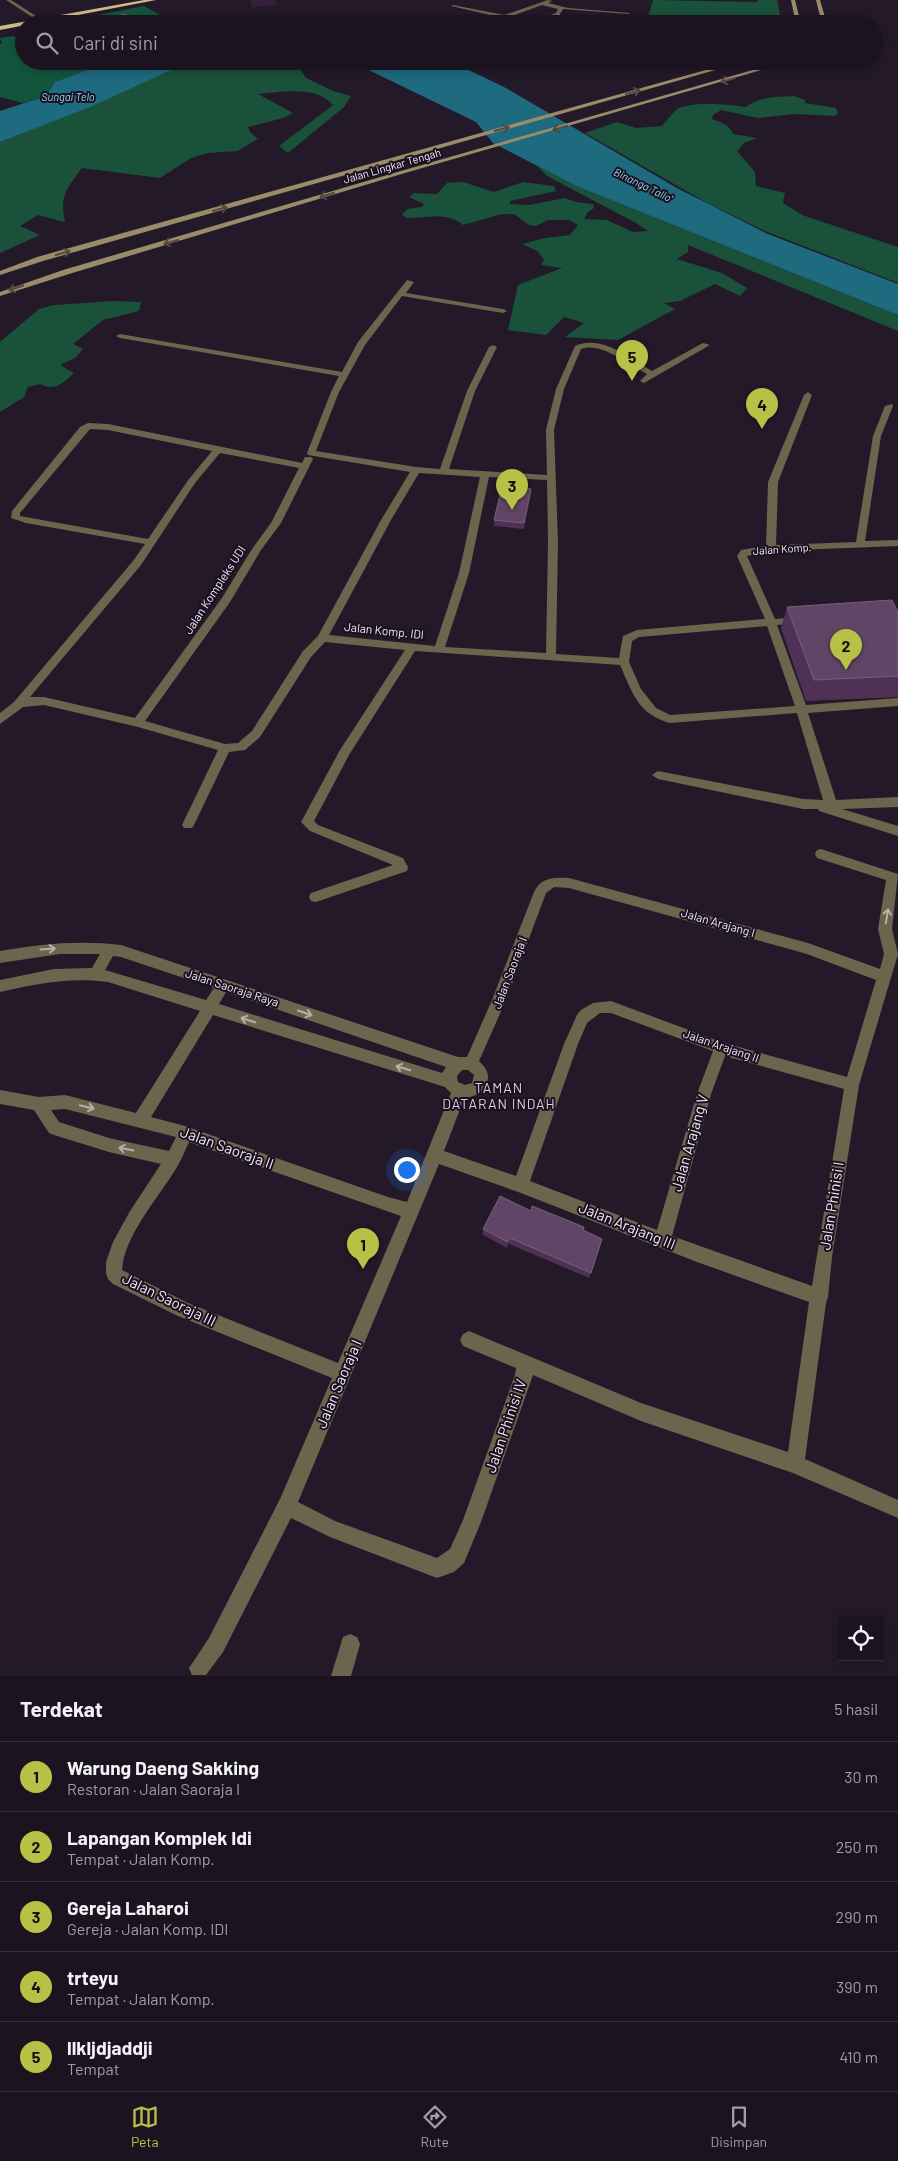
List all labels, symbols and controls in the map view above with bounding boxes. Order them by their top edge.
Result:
search box [15,15,883,70]
icon: search [33,29,61,57]
text: Cari di sini [73,31,158,54]
one-way arrow [720,75,736,85]
one-way arrow [625,87,641,96]
water label: Sungai Telo [41,90,95,103]
one-way arrow [494,124,510,134]
one-way arrow [552,124,568,134]
street label: Jalan Lingkar Tengah [341,145,442,186]
water label: Binanga Tallo' [612,165,675,205]
one-way arrow [319,191,335,201]
one-way arrow [211,203,227,213]
one-way arrow [164,237,180,247]
one-way arrow [55,248,71,257]
one-way arrow [8,284,24,294]
pin: 5 [616,340,648,381]
pin: 4 [746,388,778,429]
pin: 3 [496,469,528,510]
street label: Jalan Komp. [752,540,812,557]
street label: Jalan Kompleks UDI [180,543,248,636]
street label: Jalan Komp. IDI [343,619,425,641]
pin: 2 [830,629,862,670]
street label: Jalan Arajang I [680,905,757,939]
one-way arrow [882,908,892,924]
street label: Jalan Saoraja I [489,935,529,1010]
one-way arrow [40,945,56,954]
street label: Jalan Saoraja Raya [184,965,281,1009]
one-way arrow [297,1008,313,1018]
one-way arrow [240,1015,256,1025]
street label: Jalan Arajang II [682,1026,761,1065]
one-way arrow [395,1062,411,1072]
district label: TAMAN DATARAN INDAH [442,1079,556,1112]
street label: Jalan Arajang V [667,1092,712,1193]
one-way arrow [79,1103,95,1112]
street label: Jalan Saoraja II [178,1122,277,1172]
one-way arrow [118,1143,134,1153]
your location [394,1157,420,1183]
street label: Jalan Phinisi I [815,1160,847,1251]
street label: Jalan Arajang III [576,1197,678,1253]
pin: 1 [347,1228,379,1269]
street label: Jalan Saoraja III [120,1269,219,1330]
street label: Jalan Saoraja I [311,1337,365,1431]
street label: Jalan Phinisi IV [481,1376,530,1475]
map controls [838,1616,883,1661]
button: locate [838,1616,883,1661]
text: Terdekat [20,1696,103,1721]
text: 5 hasil [834,1699,878,1718]
text: Warung Daeng Sakking [67,1756,259,1779]
text: 1 [33,1767,39,1786]
text: 30 m [844,1767,878,1786]
text: Restoran · Jalan Saoraja I [67,1779,240,1798]
text: Lapangan Komplek Idi [67,1826,252,1849]
text: 2 [32,1837,40,1856]
text: 250 m [836,1837,878,1856]
text: Tempat · Jalan Komp. [67,1849,215,1868]
text: Gereja Laharoi [67,1896,189,1919]
text: 3 [32,1907,40,1926]
text: 290 m [836,1907,878,1926]
text: Gereja · Jalan Komp. IDI [67,1919,228,1938]
text: trteyu [67,1966,118,1989]
text: 4 [31,1977,41,1996]
text: 390 m [836,1977,878,1996]
text: Tempat · Jalan Komp. [67,1989,215,2008]
text: llkljdjaddji [67,2036,153,2059]
text: 5 [32,2047,40,2066]
text: 410 m [840,2047,878,2066]
text: Tempat [67,2059,120,2078]
tab: Peta [131,2103,159,2150]
tab: Rute [421,2103,449,2150]
tab: Disimpan [711,2103,767,2150]

